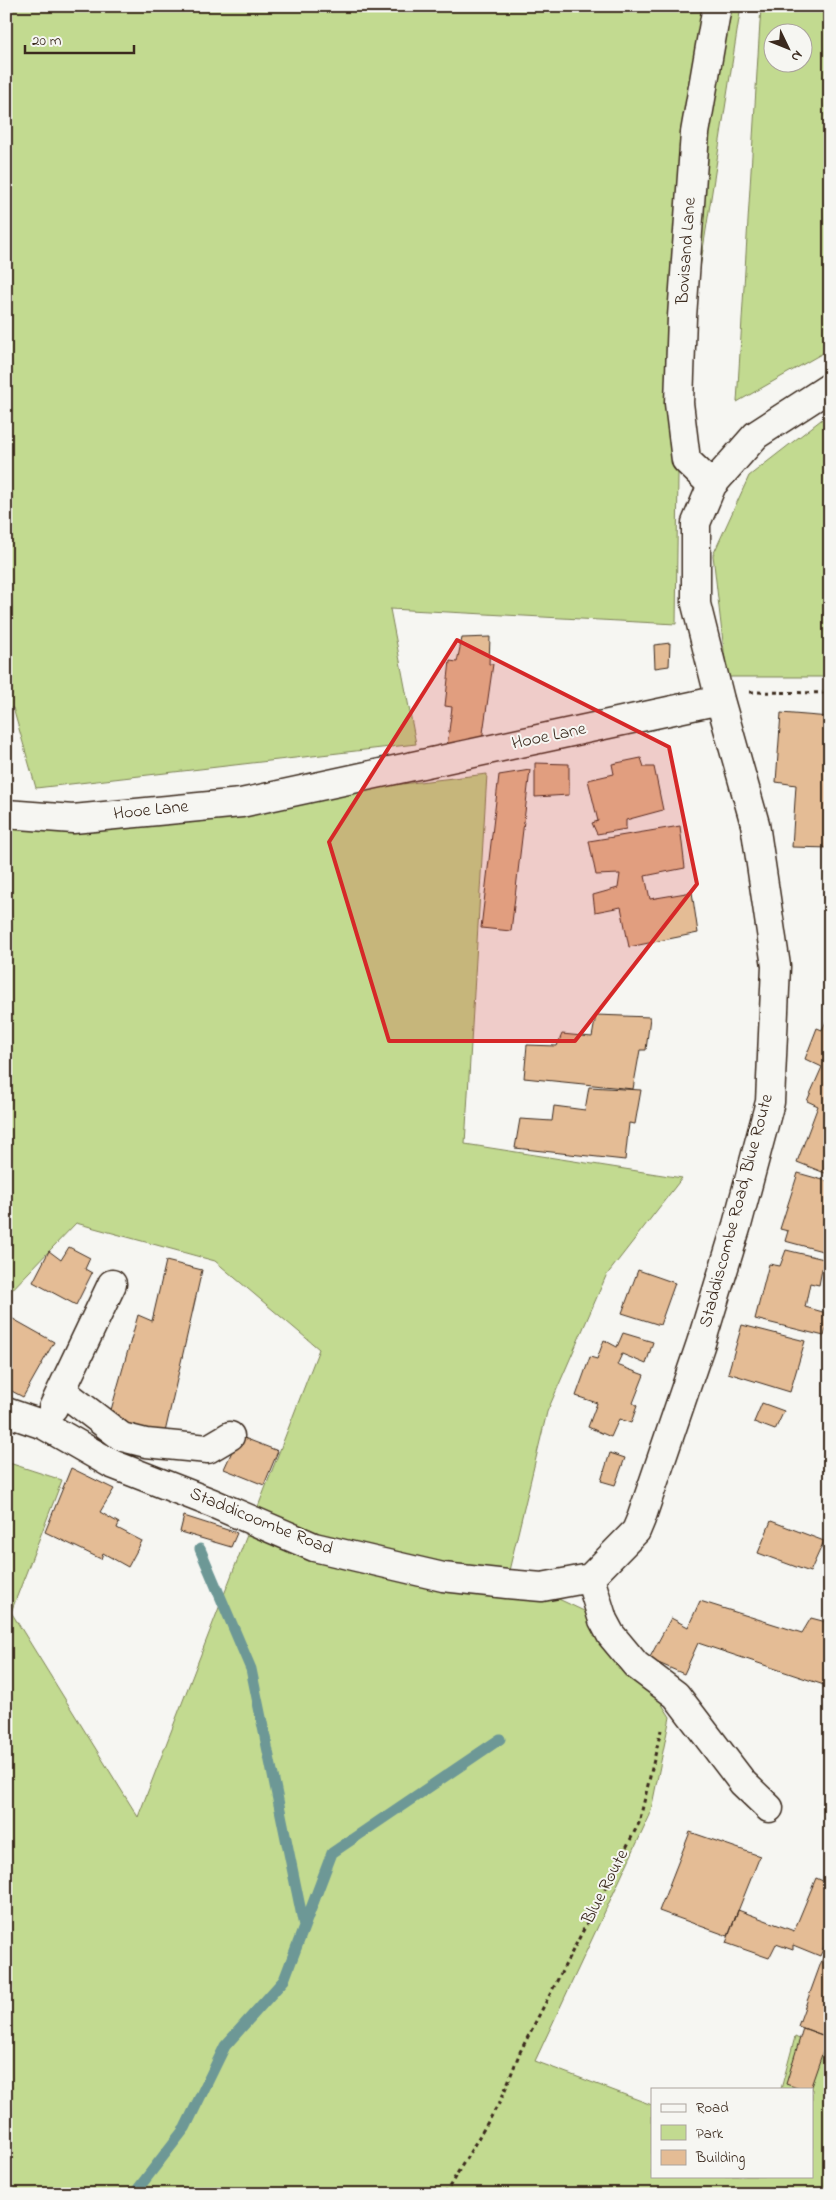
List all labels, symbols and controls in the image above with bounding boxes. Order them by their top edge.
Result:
scale bar [25,22,134,54]
north arrow [764,22,814,72]
text: 20 m [32,30,62,52]
text: N [786,45,807,66]
street label: Bovisand Lane [670,196,704,306]
street label: Hooe Lane [510,716,589,758]
street label: Hooe Lane [112,794,191,828]
street label: Staddiscombe Road, Blue Route [693,1091,781,1331]
street label: Staddicoombe Road [185,1481,337,1563]
street label: Blue Route [576,1844,636,1930]
legend [651,2088,814,2178]
text: Road [696,2097,729,2119]
text: Park [696,2123,724,2145]
text: Building [695,2147,745,2170]

